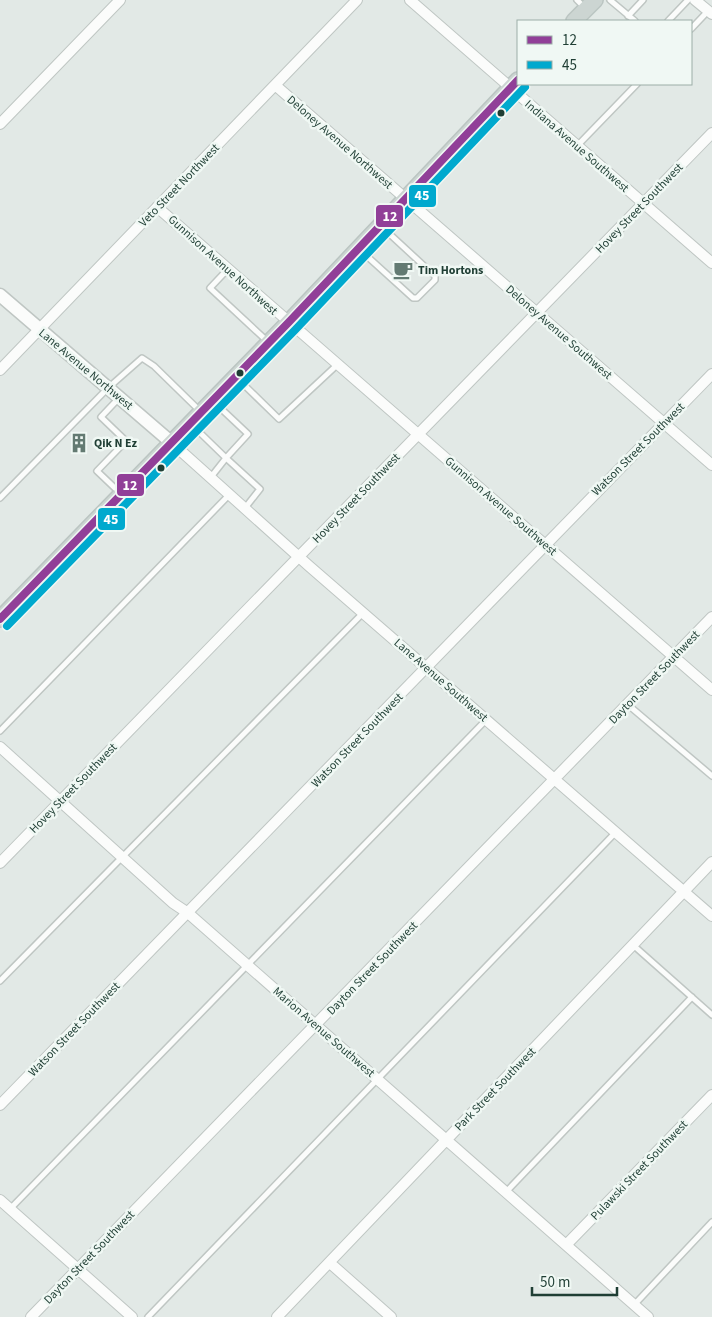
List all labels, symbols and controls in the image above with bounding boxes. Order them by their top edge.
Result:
legend [517,20,692,85]
text: 12 [562,30,577,51]
text: 45 [562,55,577,76]
street label: Deloney Avenue Northwest [283,92,396,193]
street label: Indiana Avenue Southwest [521,96,633,196]
unlabelled marker [496,108,506,118]
street label: Veto Street Northwest [135,140,224,231]
street label: Hovey Street Southwest [592,159,687,257]
line badge: 45 [408,184,437,208]
text: 45 [415,186,429,206]
line badge: 12 [375,204,404,228]
text: 12 [383,207,397,227]
street label: Gunnison Avenue Northwest [164,211,281,319]
cafe icon: Tim Hortons [392,259,414,281]
place label: Tim Hortons [418,262,483,279]
street label: Deloney Avenue Southwest [502,281,616,383]
street label: Lane Avenue Northwest [35,325,137,414]
unlabelled marker [235,368,245,378]
street label: Watson Street Southwest [588,399,689,500]
building icon: Qik N Ez [68,432,90,454]
place label: Qik N Ez [94,435,137,452]
street label: Hovey Street Southwest [309,449,404,547]
street label: Gunnison Avenue Southwest [441,453,560,560]
unlabelled marker [156,463,166,473]
line badge: 12 [116,473,145,497]
text: 12 [123,476,137,496]
line badge: 45 [97,507,126,531]
text: 45 [104,510,118,530]
street label: Dayton Street Southwest [605,627,704,728]
street label: Lane Avenue Southwest [390,635,491,726]
street label: Watson Street Southwest [308,689,407,791]
street label: Hovey Street Southwest [26,739,121,837]
street label: Dayton Street Southwest [323,918,422,1019]
street label: Watson Street Southwest [25,978,124,1080]
street label: Marion Avenue Southwest [269,983,378,1081]
street label: Park Street Southwest [451,1044,540,1135]
street label: Pulawski Street Southwest [587,1117,692,1224]
street label: Dayton Street Southwest [40,1207,139,1308]
scale bar [532,1264,617,1296]
text: 50 m [540,1272,570,1293]

